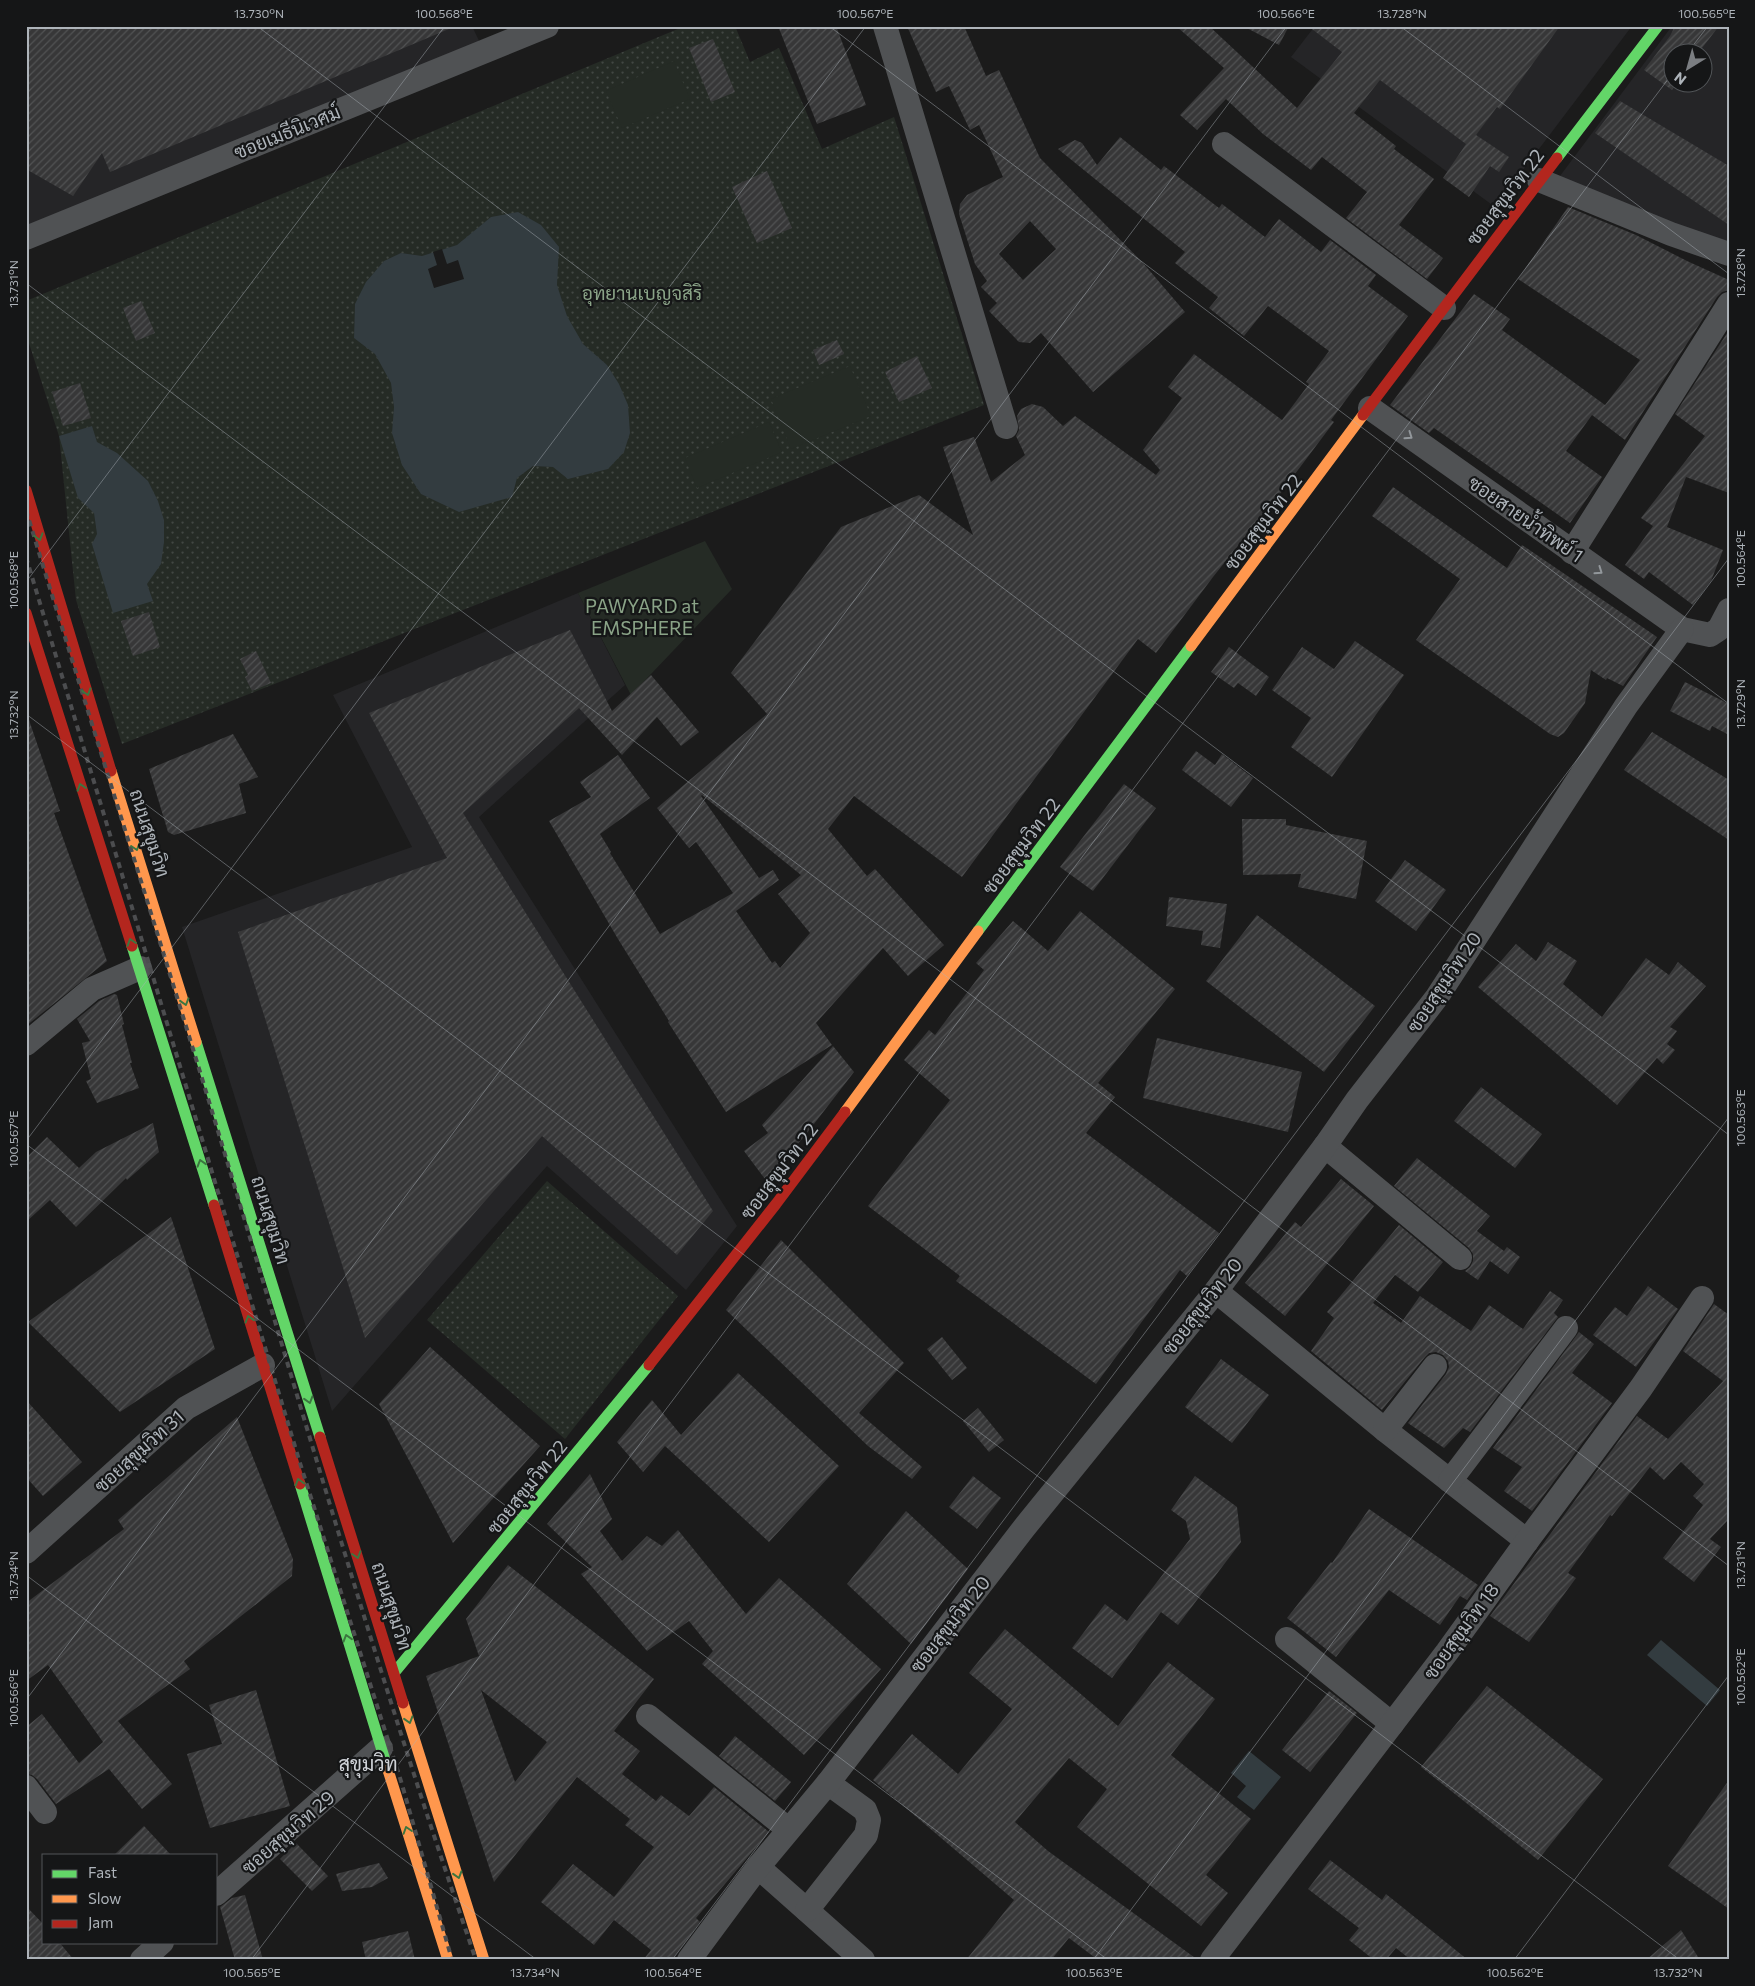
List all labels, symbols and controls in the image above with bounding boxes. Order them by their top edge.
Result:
text: 13.730°N [234,6,284,20]
text: 100.568°E [415,6,473,20]
text: 100.567°E [837,6,893,20]
text: 100.566°E [1257,6,1315,20]
text: 13.728°N [1377,6,1427,20]
text: 100.565°E [1678,6,1736,20]
north arrow [1662,42,1712,92]
text: N [1671,69,1689,89]
street label: ซอยเมธีนิเวศม์ [230,100,343,163]
street label: ซอยสุขุมวิท 22 [1461,144,1550,251]
text: 13.728°N [1733,248,1747,298]
text: 13.731°N [6,260,20,308]
park label: อุทยานเบญจสิริ [582,281,702,306]
one-way arrow [1403,430,1413,439]
street label: ซอยสายน้ำทิพย์ 1 [1464,468,1590,567]
street label: ซอยสุขุมวิท 22 [1219,469,1308,576]
text: 100.564°E [1733,530,1747,588]
one-way arrow [34,532,44,540]
text: 100.568°E [6,551,20,609]
one-way arrow [1593,565,1603,574]
park label: PAWYARD at EMSPHERE [585,594,699,639]
text: 13.729°N [1733,679,1747,729]
one-way arrow [81,688,91,696]
text: 13.732°N [6,690,20,740]
one-way arrow [76,783,86,792]
street label: ถนนสุขุมวิท [124,786,176,880]
street label: ซอยสุขุมวิท 22 [977,793,1066,900]
one-way arrow [131,842,141,851]
street label: ซอยสุขุมวิท 20 [1401,927,1487,1038]
one-way arrow [127,938,137,946]
one-way arrow [179,998,189,1006]
text: 100.563°E [1733,1089,1747,1147]
text: 100.567°E [6,1111,20,1167]
street label: ซอยสุขุมวิท 22 [735,1118,824,1225]
one-way arrow [197,1159,207,1168]
street label: ถนนสุขุมวิท [245,1173,296,1268]
street label: ซอยสุขุมวิท 20 [1157,1253,1248,1360]
one-way arrow [244,1315,254,1323]
one-way arrow [303,1395,313,1403]
street label: ซอยสุขุมวิท 31 [89,1404,190,1498]
street label: ซอยสุขุมวิท 22 [482,1435,573,1540]
one-way arrow [295,1479,305,1487]
text: 13.731°N [1733,1541,1747,1589]
one-way arrow [351,1550,361,1558]
text: 13.734°N [6,1551,20,1601]
street label: ถนนสุขุมวิท [366,1559,418,1653]
street label: ซอยสุขุมวิท 20 [905,1571,996,1678]
street label: ซอยสุขุมวิท 18 [1418,1578,1505,1684]
one-way arrow [342,1634,352,1642]
text: 100.562°E [1733,1648,1747,1706]
text: 100.566°E [6,1669,20,1727]
one-way arrow [403,1715,413,1723]
district label: สุขุมวิท [338,1751,398,1778]
street label: ซอยสุขุมวิท 29 [237,1785,340,1880]
one-way arrow [403,1826,413,1834]
legend [42,1854,218,1944]
text: Fast [88,1863,117,1881]
one-way arrow [452,1870,462,1878]
text: Slow [88,1889,121,1907]
text: Jam [88,1913,113,1931]
text: 100.565°E [223,1965,281,1979]
text: 13.734°N [510,1965,560,1979]
text: 100.564°E [644,1965,702,1979]
text: 100.563°E [1065,1965,1123,1979]
text: 100.562°E [1486,1965,1544,1979]
text: 13.732°N [1653,1965,1703,1979]

